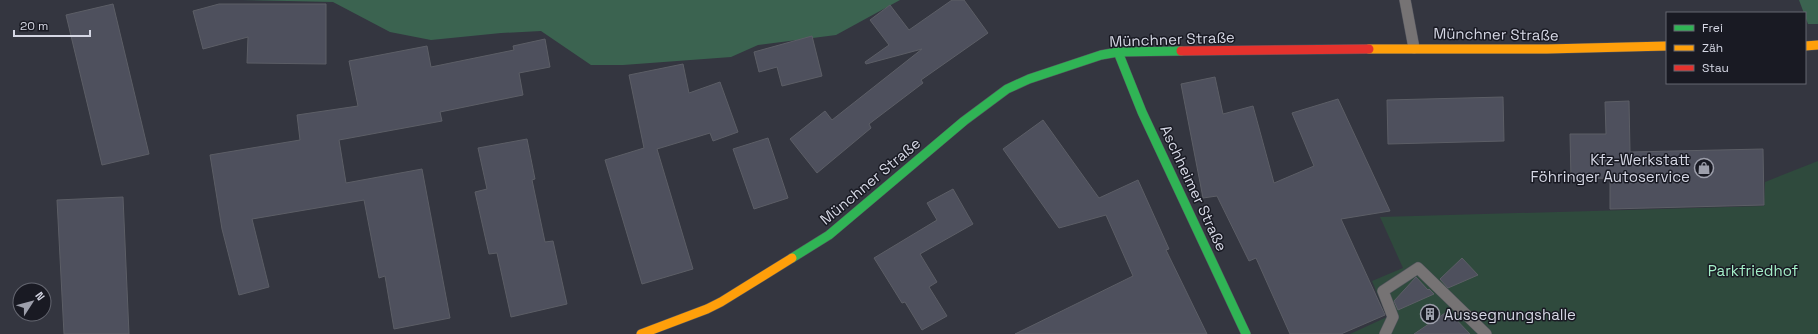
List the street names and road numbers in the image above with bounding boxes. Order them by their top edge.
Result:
street label: Münchner Straße [1433,23,1559,45]
street label: Münchner Straße [1109,27,1235,51]
street label: Aschheimer Straße [1156,122,1232,254]
street label: Münchner Straße [816,133,924,229]

